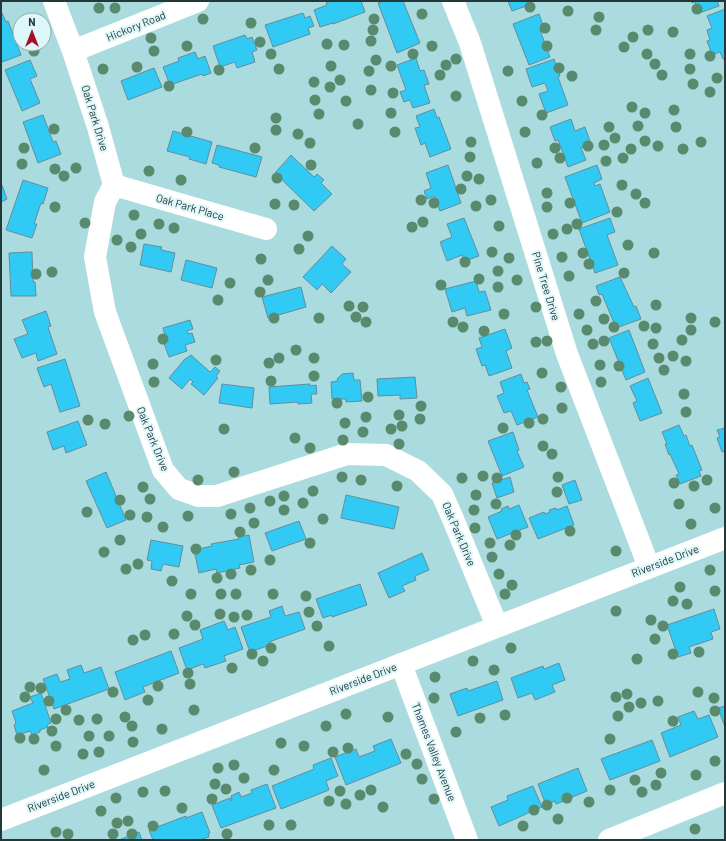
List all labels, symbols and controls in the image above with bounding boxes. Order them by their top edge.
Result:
street label: Hickory Road [104,8,167,43]
north arrow [12,12,52,52]
text: N [28,15,36,28]
street label: Oak Park Drive [79,83,112,153]
street label: Oak Park Place [155,191,226,222]
street label: Pine Tree Drive [530,250,563,322]
street label: Oak Park Drive [135,405,172,473]
street label: Oak Park Drive [440,500,479,568]
street label: Riverside Drive [629,542,700,579]
street label: Riverside Drive [327,660,398,697]
street label: Thames Valley Avenue [410,701,459,803]
street label: Riverside Drive [25,777,96,814]

